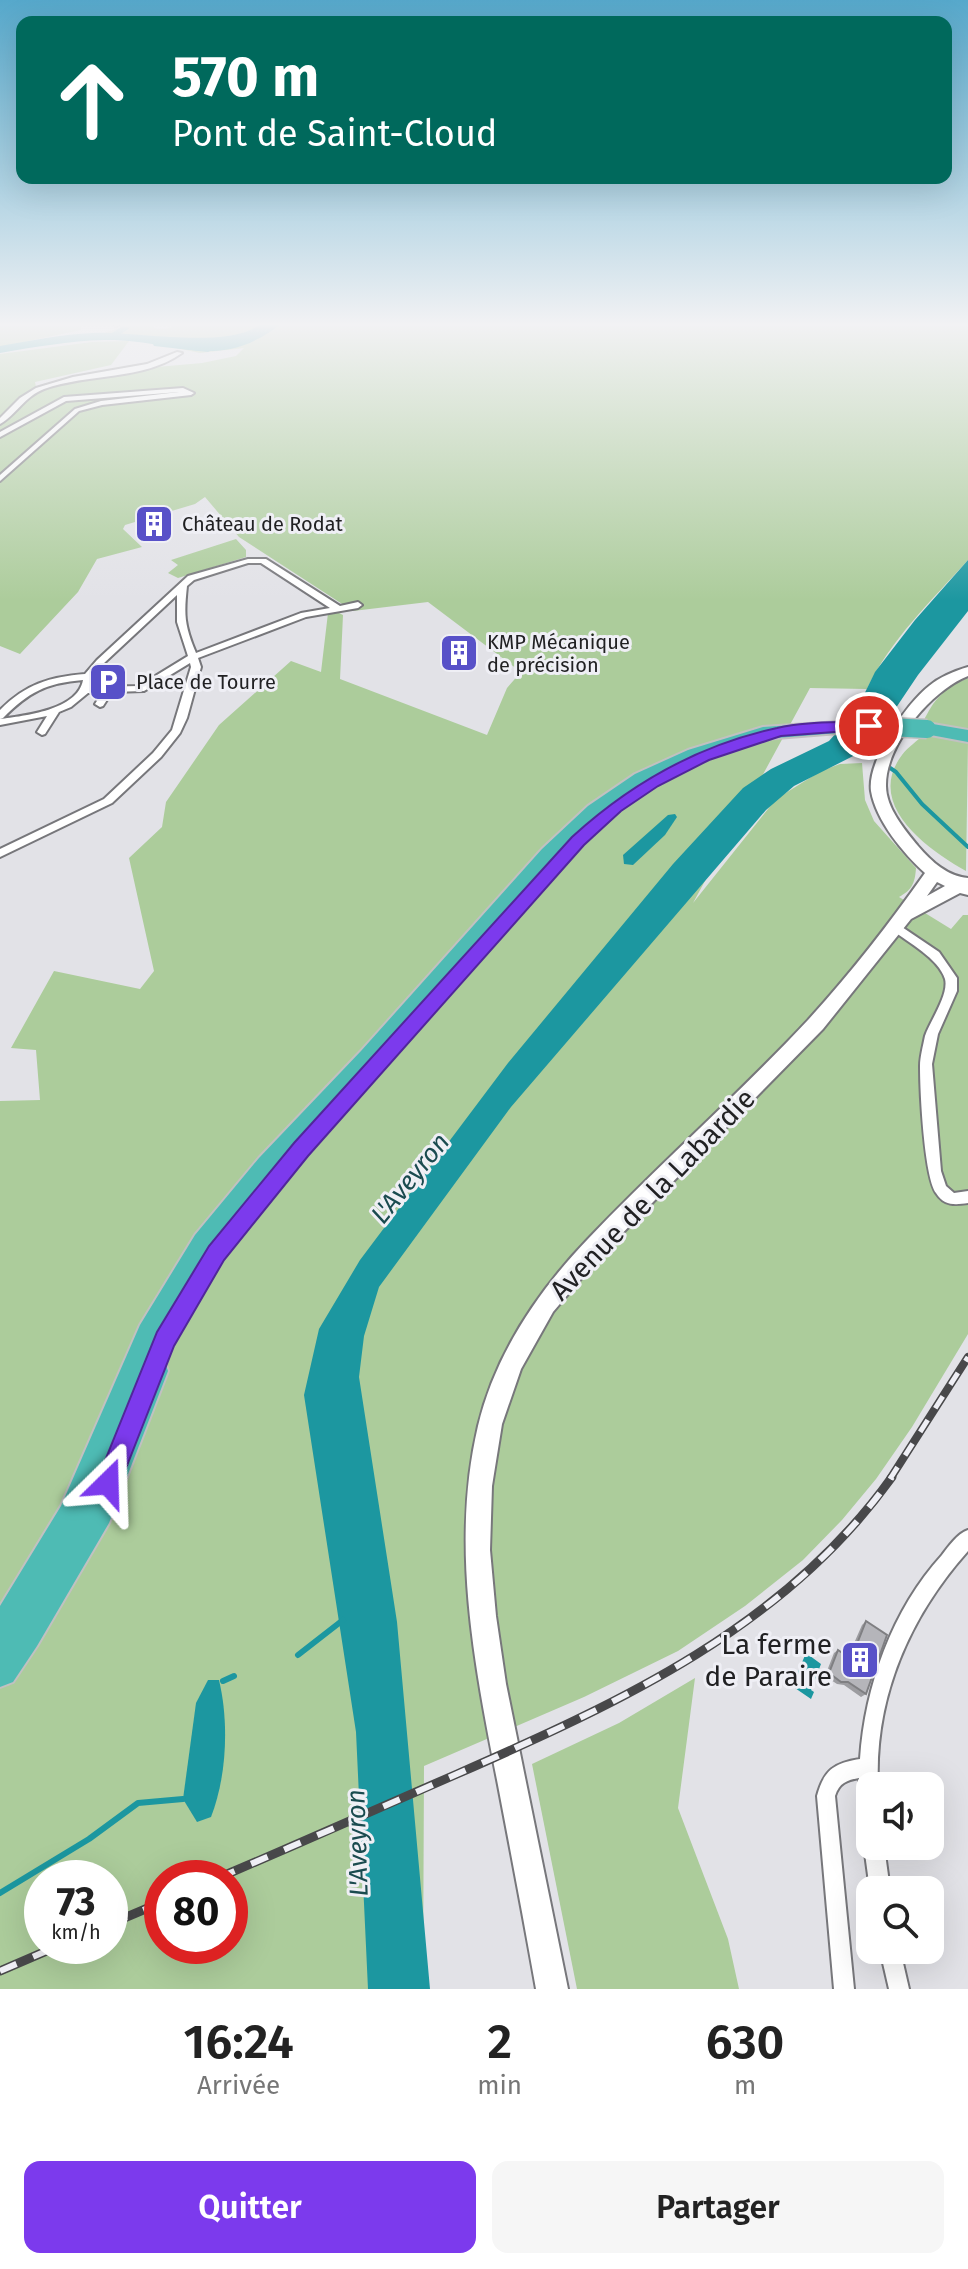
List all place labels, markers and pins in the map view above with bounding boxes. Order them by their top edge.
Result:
building icon: Château de Rodat [133,503,175,545]
place label: Château de Rodat [182,512,344,536]
place label: KMP Mécanique de précision [487,630,630,677]
building icon: KMP Mécanique de précision [438,632,480,674]
parking icon: Place de Tourre [87,661,129,703]
place label: Place de Tourre [136,670,276,694]
pin [835,692,903,760]
place label: La ferme de Paraire [704,1628,832,1693]
building icon: La ferme de Paraire [839,1639,881,1681]

